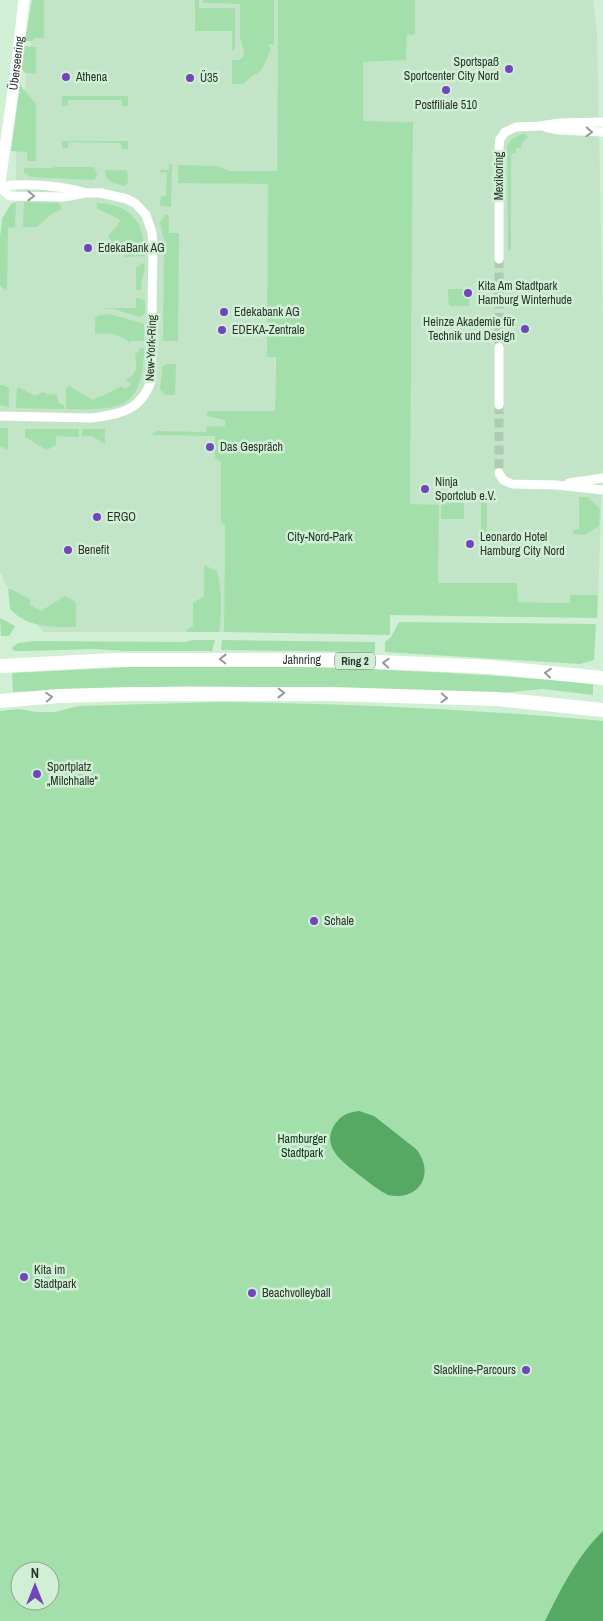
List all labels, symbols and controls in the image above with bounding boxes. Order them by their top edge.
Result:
street label: Überseering [4,35,28,91]
place label: Sportspaß Sportcenter City Nord [404,54,499,84]
marker: Sportspaß Sportcenter City Nord [503,63,515,75]
place label: Athena [75,69,108,85]
place label: Ü35 [200,69,219,86]
marker: Athena [60,71,72,83]
marker: Ü35 [184,72,196,84]
marker: Postfiliale 510 [440,84,452,96]
place label: Postfiliale 510 [415,97,477,113]
one-way arrow [585,126,593,137]
street label: Mexikoring [491,151,507,200]
one-way arrow [27,191,35,201]
place label: EdekaBank AG [98,240,165,256]
marker: EdekaBank AG [82,242,94,254]
place label: Kita Am Stadtpark Hamburg Winterhude [478,278,572,308]
marker: Kita Am Stadtpark Hamburg Winterhude [462,287,474,299]
place label: Edekabank AG [234,304,300,320]
marker: Edekabank AG [218,306,230,318]
street label: New-York-Ring [142,314,160,381]
place label: Heinze Akademie für Technik und Design [423,314,516,344]
place label: EDEKA-Zentrale [232,322,305,338]
marker: Heinze Akademie für Technik und Design [519,323,531,335]
marker: EDEKA-Zentrale [216,324,228,336]
place label: Das Gespräch [220,439,283,455]
marker: Das Gespräch [204,441,216,453]
place label: Ninja Sportclub e.V. [435,474,496,504]
marker: Ninja Sportclub e.V. [419,483,431,495]
place label: ERGO [107,509,136,525]
marker: ERGO [91,511,103,523]
park label: City-Nord-Park [287,529,353,545]
place label: Leonardo Hotel Hamburg City Nord [480,529,565,559]
marker: Leonardo Hotel Hamburg City Nord [464,538,476,550]
place label: Benefit [78,542,109,558]
marker: Benefit [62,544,74,556]
street label: Jahnring [283,652,322,668]
road number: Ring 2 [335,652,375,669]
one-way arrow [219,654,226,664]
one-way arrow [381,657,389,668]
one-way arrow [544,667,552,678]
one-way arrow [278,688,285,698]
one-way arrow [45,691,53,702]
one-way arrow [440,693,448,703]
place label: Sportplatz „Milchhalle“ [47,759,98,789]
marker: Sportplatz „Milchhalle“ [31,768,43,780]
place label: Schale [324,913,354,929]
marker: Schale [308,915,320,927]
park label: Hamburger Stadtpark [277,1131,327,1161]
place label: Kita im Stadtpark [34,1262,76,1292]
marker: Kita im Stadtpark [18,1271,30,1283]
place label: Beachvolleyball [262,1285,330,1301]
marker: Beachvolleyball [246,1287,258,1299]
place label: Slackline-Parcours [433,1362,516,1378]
marker: Slackline-Parcours [520,1364,532,1376]
north arrow [10,1561,60,1611]
text: N [31,1564,39,1582]

